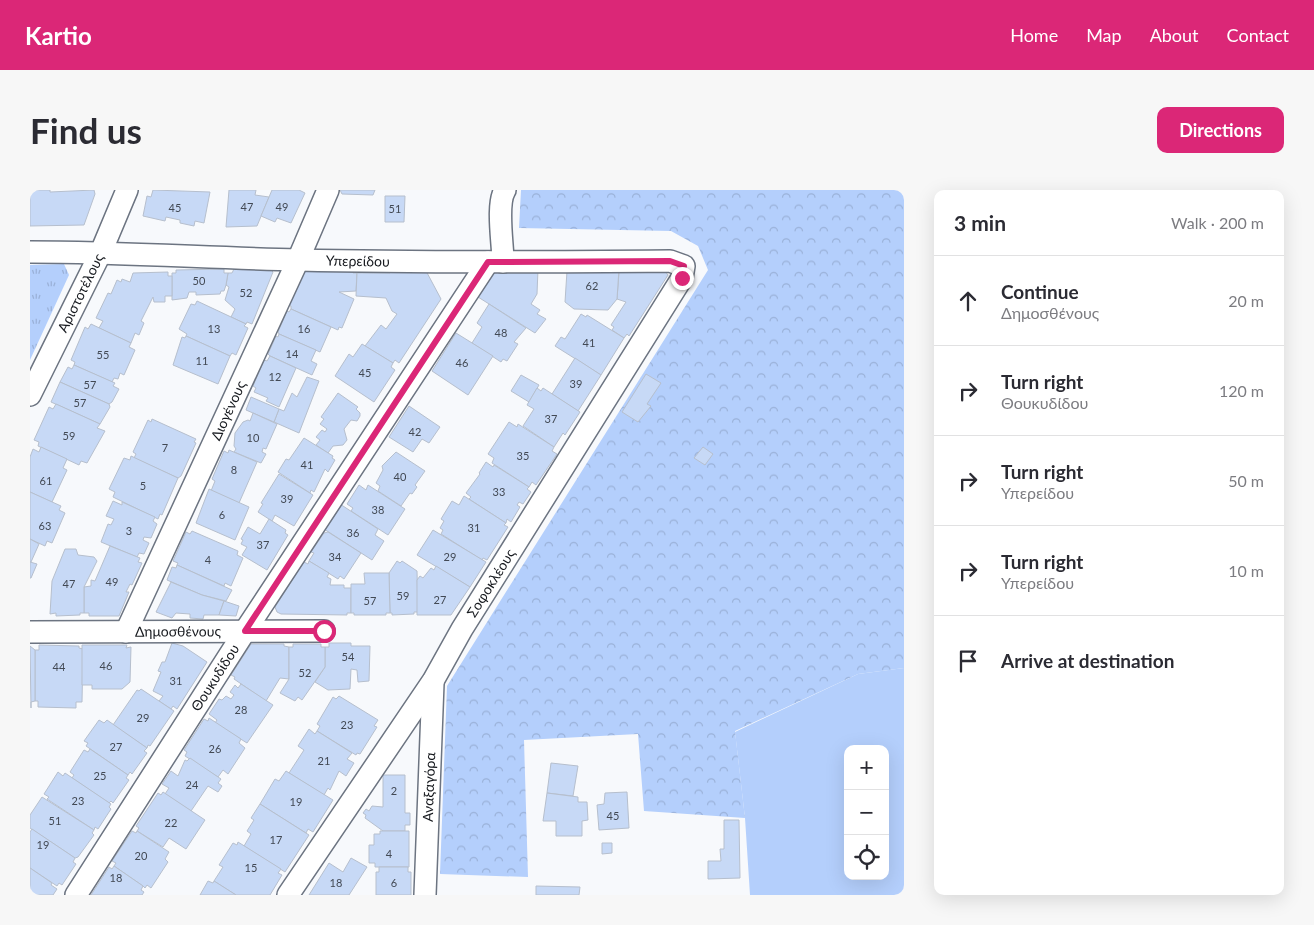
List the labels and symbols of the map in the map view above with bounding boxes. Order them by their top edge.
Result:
house number: 47 [241,200,253,213]
house number: 49 [276,200,288,213]
house number: 45 [169,201,181,214]
house number: 51 [389,202,401,215]
street label: Αριστοτέλους [54,250,107,335]
street label: Υπερείδου [326,252,390,270]
route end [671,267,694,290]
house number: 50 [193,274,206,287]
house number: 62 [586,279,598,292]
house number: 52 [240,286,252,299]
house number: 13 [208,322,220,335]
house number: 16 [298,322,310,335]
house number: 48 [495,326,507,339]
house number: 41 [583,336,595,349]
house number: 14 [286,347,299,360]
house number: 55 [97,348,109,361]
house number: 11 [196,354,208,367]
house number: 46 [456,356,468,369]
house number: 45 [359,366,371,379]
house number: 12 [269,370,281,383]
street label: Διογένους [207,377,249,443]
house number: 39 [570,377,582,390]
house number: 57 [84,378,96,391]
house number: 57 [74,396,86,409]
house number: 37 [545,412,557,425]
house number: 42 [409,425,421,438]
house number: 59 [63,429,75,442]
house number: 10 [247,431,260,444]
house number: 7 [162,441,168,454]
house number: 35 [517,449,529,462]
house number: 41 [301,458,313,471]
house number: 8 [231,463,237,476]
house number: 40 [394,470,407,483]
house number: 61 [40,474,52,487]
house number: 5 [140,479,146,492]
house number: 33 [493,485,505,498]
house number: 39 [281,492,293,505]
house number: 38 [372,503,384,516]
house number: 6 [219,508,225,521]
house number: 63 [39,519,51,532]
house number: 31 [468,521,480,534]
house number: 3 [126,524,132,537]
house number: 36 [347,526,359,539]
house number: 37 [257,538,269,551]
street label: Σοφοκλέους [463,545,519,620]
house number: 34 [329,550,342,563]
house number: 29 [444,550,456,563]
house number: 4 [205,553,212,566]
house number: 49 [106,575,118,588]
house number: 47 [63,577,75,590]
house number: 59 [397,589,409,602]
house number: 27 [434,593,446,606]
house number: 57 [364,594,376,607]
route start [313,620,336,643]
street label: Δημοσθένους [135,622,222,640]
street label: Θουκυδίδου [187,641,242,714]
house number: 54 [342,650,355,663]
house number: 46 [100,659,112,672]
house number: 44 [53,660,66,673]
house number: 52 [299,666,311,679]
house number: 31 [170,674,182,687]
house number: 28 [235,703,247,716]
house number: 29 [137,711,149,724]
house number: 23 [341,718,353,731]
house number: 27 [110,740,122,753]
house number: 26 [209,742,221,755]
street label: Αναξαγόρα [419,751,438,822]
house number: 21 [318,754,330,767]
house number: 25 [94,769,106,782]
house number: 24 [186,778,199,791]
house number: 2 [391,784,397,797]
house number: 23 [72,794,84,807]
house number: 19 [290,795,302,808]
house number: 45 [607,809,619,822]
house number: 51 [49,814,61,827]
house number: 22 [165,816,177,829]
house number: 17 [270,833,282,846]
house number: 19 [37,838,49,851]
house number: 4 [386,847,393,860]
house number: 20 [135,849,148,862]
house number: 15 [245,861,257,874]
house number: 18 [110,871,122,884]
house number: 18 [330,876,342,889]
house number: 6 [391,876,397,889]

